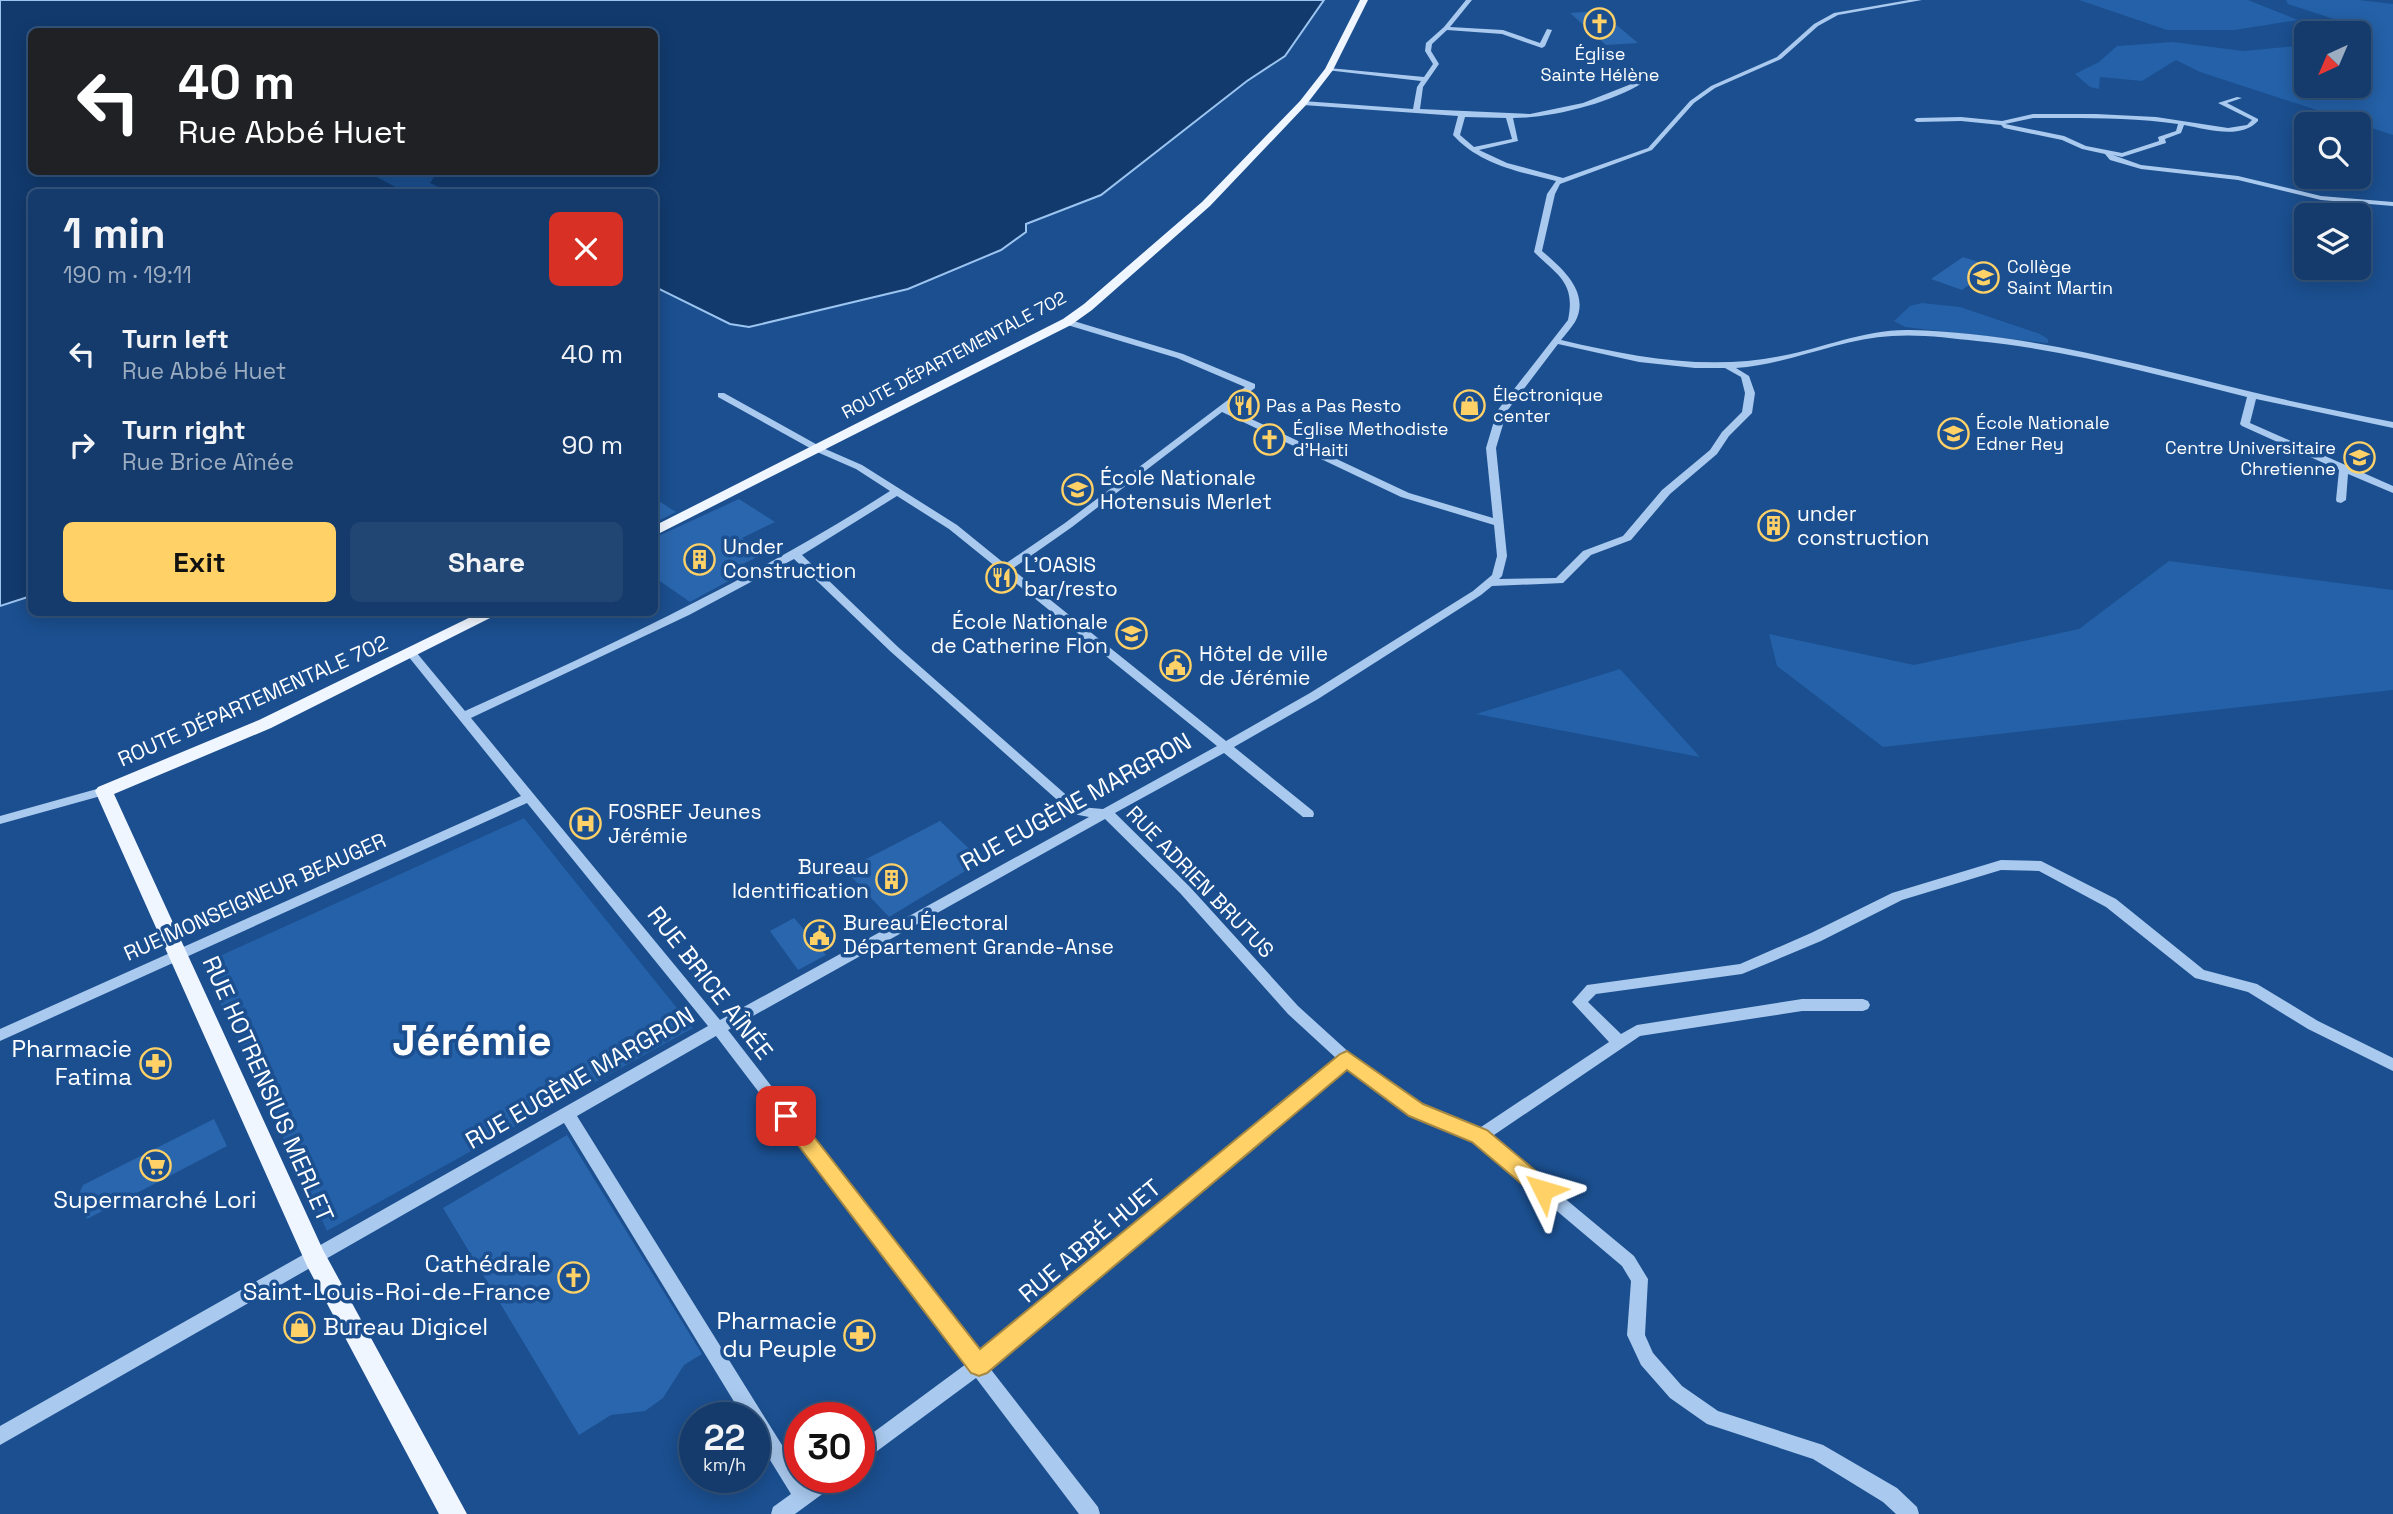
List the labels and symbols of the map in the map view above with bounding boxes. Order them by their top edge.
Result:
church icon: Église Sainte Hélène [1583,7,1617,41]
north arrow [2294,21,2371,98]
place label: Église Sainte Hélène [1540,42,1660,86]
place label: Collège Saint Martin [2007,255,2113,299]
school or university icon: Collège Saint Martin [1967,260,2001,294]
street label: ROUTE DÉPARTEMENTALE 702 [838,285,1070,424]
place label: Électronique center [1493,383,1603,427]
shop icon: Électronique center [1453,388,1487,422]
restaurant icon: Pas a Pas Resto [1226,389,1260,423]
place label: Pas a Pas Resto [1266,394,1401,417]
place label: École Nationale Edner Rey [1976,411,2110,455]
school or university icon: École Nationale Edner Rey [1936,416,1970,450]
place label: Église Methodiste d'Haiti [1293,417,1448,461]
church icon: Église Methodiste d'Haiti [1253,422,1287,456]
place label: Centre Universitaire Chretienne [2165,436,2336,480]
school or university icon: Centre Universitaire Chretienne [2342,441,2376,475]
place label: École Nationale Hotensuis Merlet [1100,464,1272,515]
school or university icon: École Nationale Hotensuis Merlet [1060,473,1094,507]
place label: under construction [1797,500,1929,551]
building icon: under construction [1757,509,1791,543]
place label: Under Construction [723,533,856,584]
building icon: Under Construction [683,542,717,576]
place label: L'OASIS bar/resto [1024,551,1118,602]
restaurant icon: L'OASIS bar/resto [984,560,1018,594]
place label: École Nationale de Catherine Flon [931,608,1108,659]
school or university icon: École Nationale de Catherine Flon [1114,617,1148,651]
street label: ROUTE DÉPARTEMENTALE 702 [114,629,392,772]
place label: Hôtel de ville de Jérémie [1199,640,1328,691]
public building icon: Hôtel de ville de Jérémie [1159,649,1193,683]
street label: RUE EUGÈNE MARGRON [955,725,1197,878]
place label: FOSREF Jeunes Jérémie [608,798,762,849]
street label: RUE ADRIEN BRUTUS [1121,800,1280,963]
hospital icon: FOSREF Jeunes Jérémie [568,807,602,841]
street label: RUE MONSEIGNEUR BEAUGER [119,826,390,967]
place label: Bureau Identification [732,853,869,904]
building icon: Bureau Identification [875,862,909,896]
street label: RUE BRICE AÎNÉE [641,900,780,1066]
place label: Bureau Électoral Département Grande-Anse [843,909,1114,960]
public building icon: Bureau Électoral Département Grande-Anse [803,918,837,952]
street label: RUE HOTRENSIUS MERLET [196,951,341,1227]
street label: RUE EUGÈNE MARGRON [460,999,700,1156]
district label: Jérémie [392,1014,552,1067]
place label: Pharmacie Fatima [11,1033,132,1092]
pharmacy icon: Pharmacie Fatima [138,1046,172,1080]
pin [756,1086,816,1146]
supermarket icon: Supermarché Lori [138,1149,172,1183]
position arrow [1506,1153,1580,1227]
street label: RUE ABBÉ HUET [1012,1172,1167,1309]
place label: Supermarché Lori [53,1184,257,1215]
place label: Cathédrale Saint-Louis-Roi-de-France [243,1248,551,1307]
church icon: Cathédrale Saint-Louis-Roi-de-France [557,1261,591,1295]
place label: Pharmacie du Peuple [716,1305,837,1364]
shop icon: Bureau Digicel [283,1310,317,1344]
place label: Bureau Digicel [323,1311,488,1342]
pharmacy icon: Pharmacie du Peuple [843,1318,877,1352]
speed limit sign: 30 [784,1402,875,1493]

